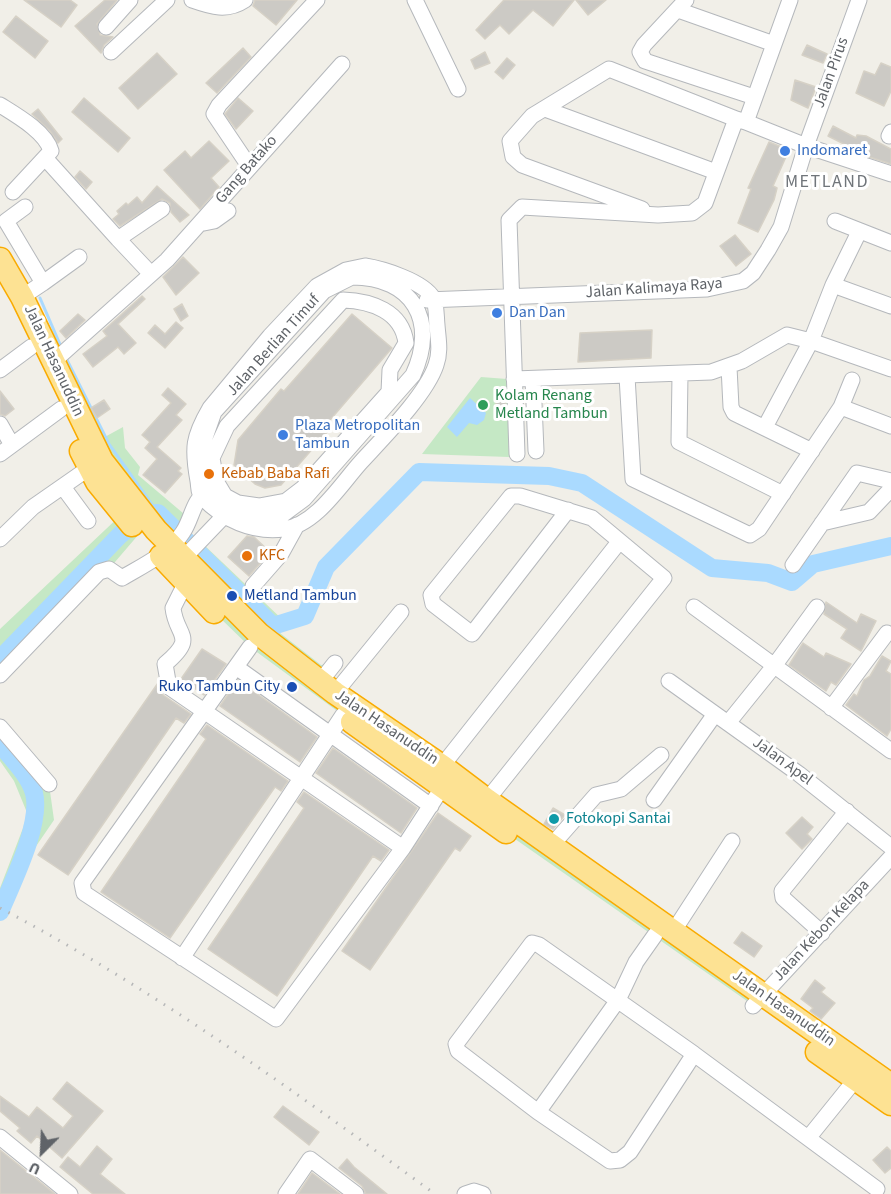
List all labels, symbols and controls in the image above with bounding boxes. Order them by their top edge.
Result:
street label: Jalan Pirus [810,35,854,111]
street label: Gang Batako [212,132,282,208]
place label: Indomaret [797,141,867,161]
marker: Indomaret [778,144,792,158]
district label: METLAND [785,172,869,194]
street label: Jalan Kalimaya Raya [585,275,723,303]
street label: Jalan Berlian Timuf [223,291,325,401]
street label: Jalan Hasanuddin [19,302,87,420]
place label: Dan Dan [509,303,566,323]
marker: Dan Dan [490,306,504,320]
place label: Kolam Renang Metland Tambun [495,386,608,424]
marker: Kolam Renang Metland Tambun [476,398,490,412]
place label: Plaza Metropolitan Tambun [295,416,420,454]
marker: Plaza Metropolitan Tambun [276,428,290,442]
place label: Kebab Baba Rafi [221,464,330,484]
marker: Kebab Baba Rafi [202,467,216,481]
place label: KFC [259,546,285,566]
marker: KFC [240,549,254,563]
place label: Metland Tambun [244,586,357,606]
marker: Metland Tambun [225,589,239,603]
place label: Ruko Tambun City [158,677,280,697]
marker: Ruko Tambun City [285,680,299,694]
street label: Jalan Hasanuddin [330,686,442,770]
street label: Jalan Apel [748,734,816,790]
place label: Fotokopi Santai [566,809,671,829]
marker: Fotokopi Santai [547,812,561,826]
street label: Jalan Kebon Kelapa [770,876,874,986]
street label: Jalan Hasanuddin [728,966,838,1052]
north arrow [12,1122,72,1182]
text: U [25,1156,44,1181]

